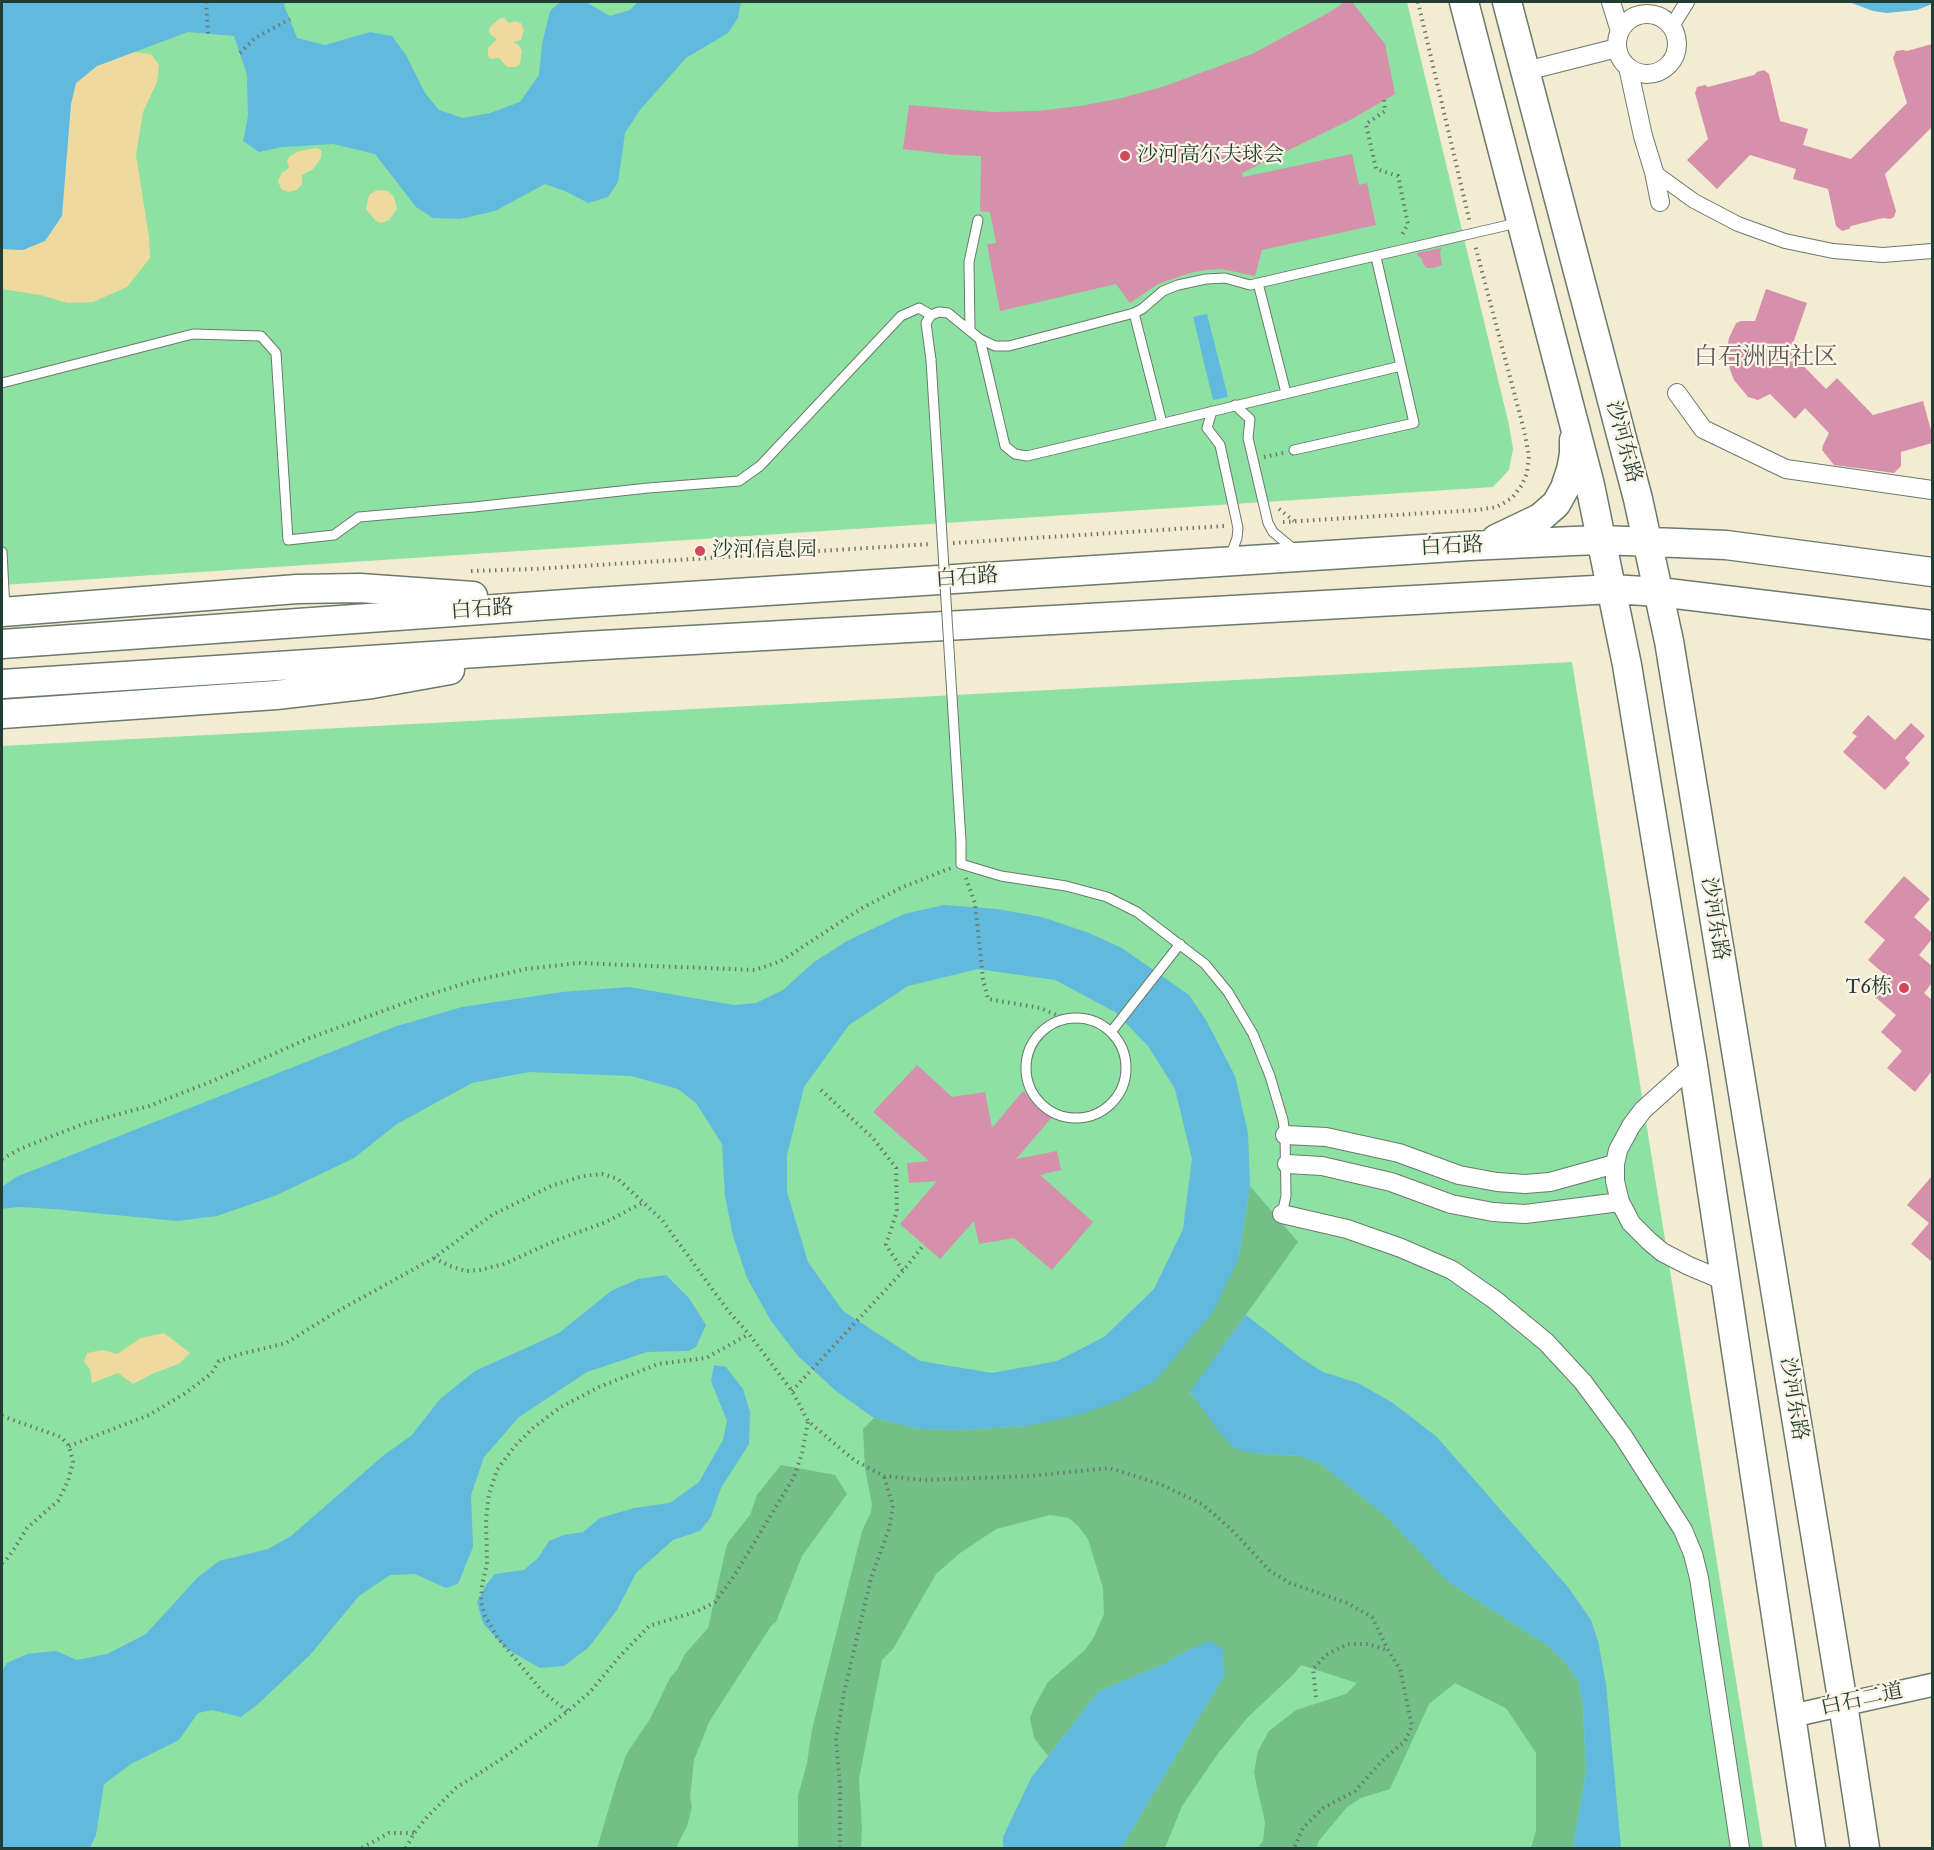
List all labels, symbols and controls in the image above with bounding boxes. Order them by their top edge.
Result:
place label: 沙河高尔夫球会 [1137,143,1284,169]
marker: 沙河高尔夫球会 [1118,149,1132,163]
district label: 白石洲西社区 [1694,344,1838,372]
street label: 沙河东路 [1600,398,1646,486]
street label: 白石路 [1420,533,1484,561]
place label: 沙河信息园 [712,538,817,564]
marker: 沙河信息园 [693,544,707,558]
street label: 白石路 [935,563,999,593]
street label: 白石路 [450,595,514,625]
street label: 沙河东路 [1695,876,1733,962]
place label: T6栋 [1846,975,1892,1001]
marker: T6栋 [1897,981,1911,995]
street label: 沙河东路 [1774,1356,1812,1442]
street label: 白石二道 [1818,1679,1906,1721]

